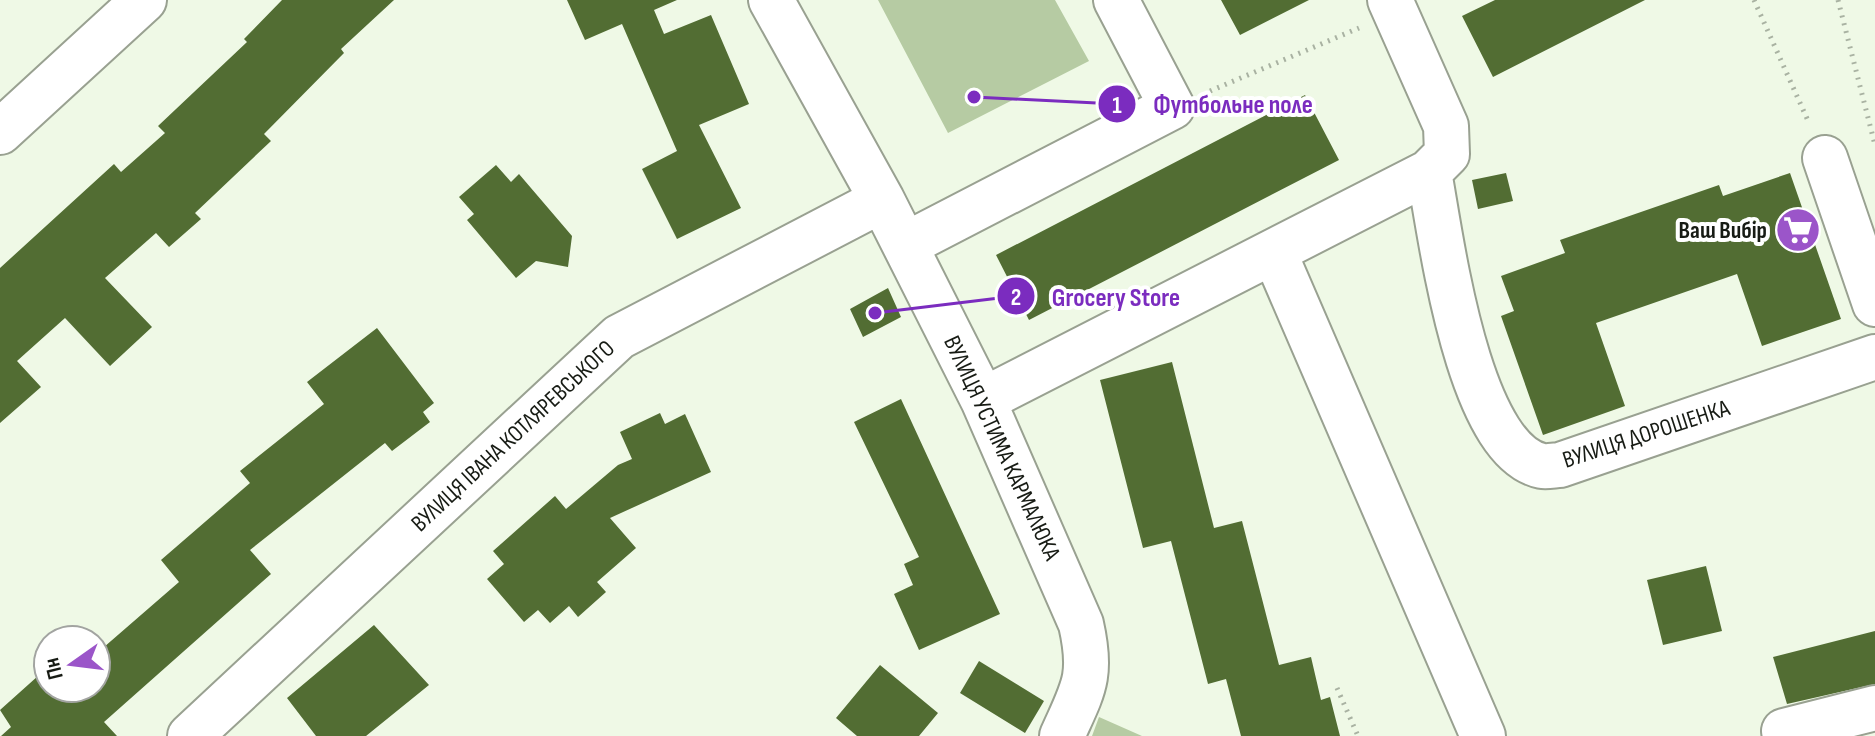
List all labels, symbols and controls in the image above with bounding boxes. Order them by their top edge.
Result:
callout: Футбольне поле [1097,79,1328,129]
text: Футбольне поле [1153,90,1313,121]
text: 1 [1112,91,1122,120]
supermarket icon: Ваш Вибір [1774,206,1822,254]
place label: Ваш Вибір [1679,216,1767,245]
callout: Grocery Store [996,271,1196,321]
text: 2 [1011,283,1021,312]
text: Grocery Store [1052,283,1180,314]
street label: ВУЛИЦЯ УСТИМА КАРМАЛЮКА [937,331,1067,565]
street label: ВУЛИЦЯ ІВАНА КОТЛЯРЕВСЬКОГО [405,334,621,538]
street label: ВУЛИЦЯ ДОРОШЕНКА [1559,393,1734,475]
north arrow [32,624,112,704]
text: Пн [38,655,70,682]

